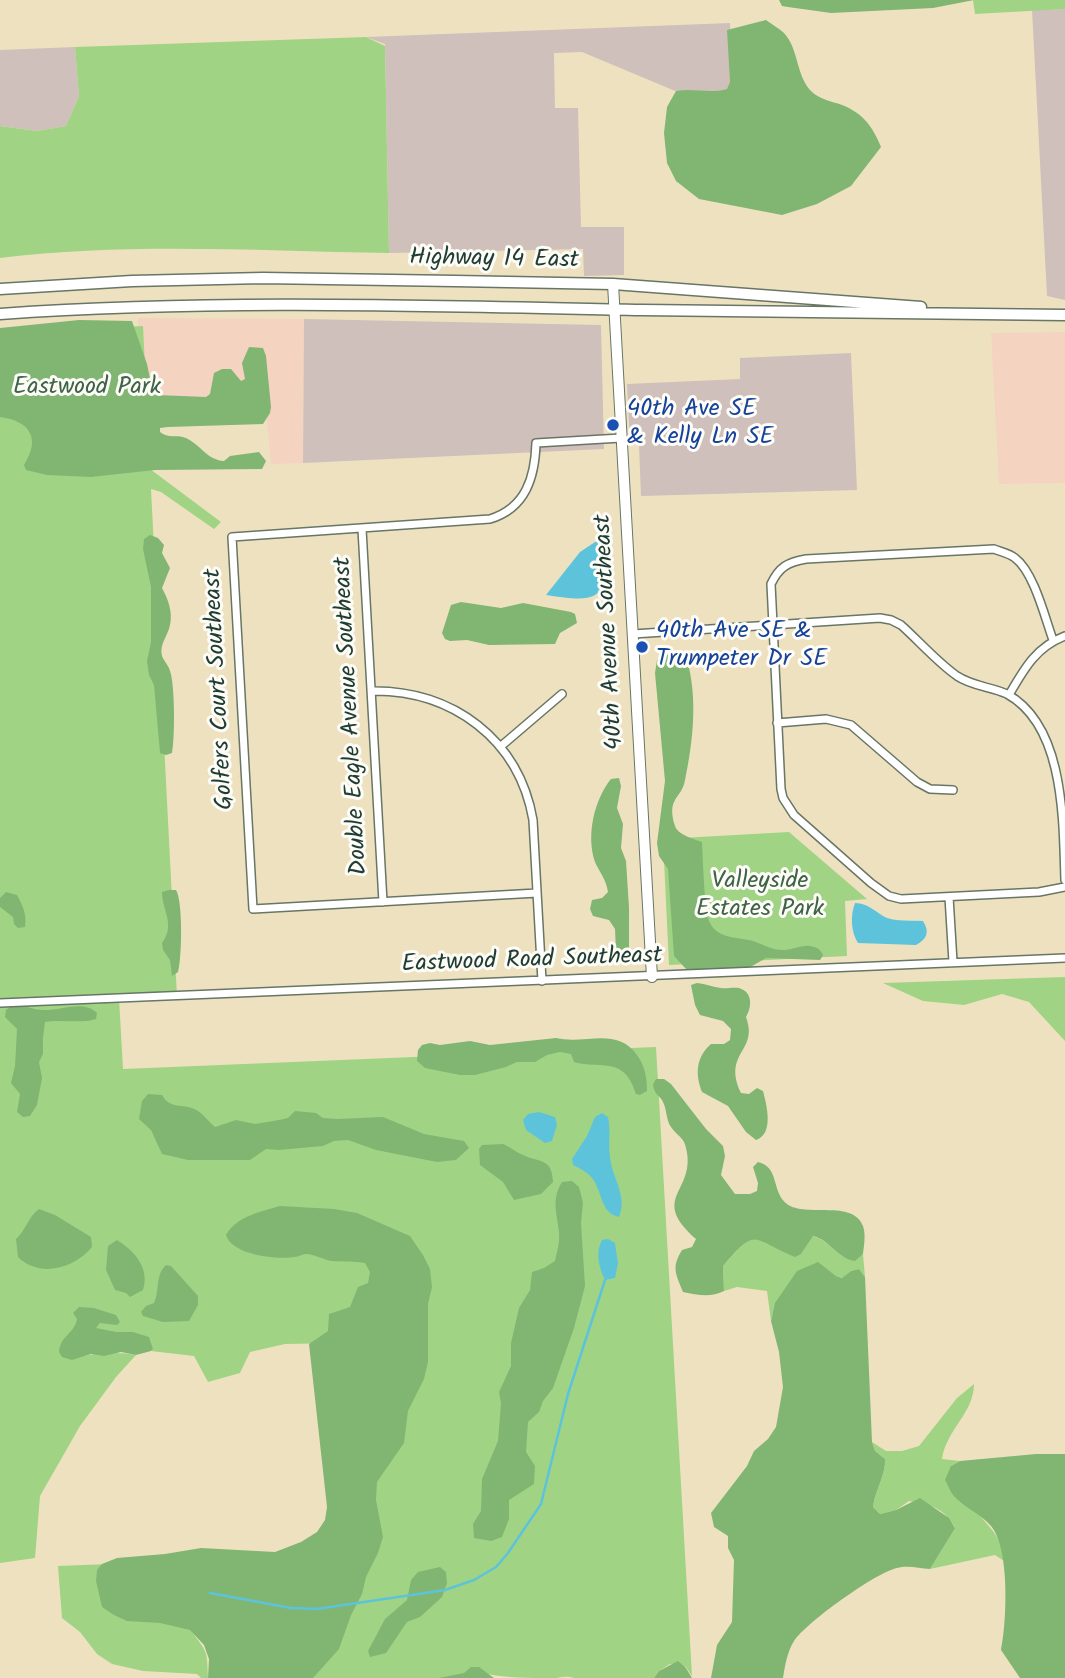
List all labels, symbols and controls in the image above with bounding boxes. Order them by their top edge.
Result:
street label: Highway 14 East [409,245,579,277]
park label: Eastwood Park [13,375,161,403]
place label: 40th Ave SE & Kelly Ln SE [627,397,773,453]
marker: 40th Ave SE & Kelly Ln SE [605,417,621,433]
street label: 40th Avenue Southeast [590,513,632,751]
street label: Double Eagle Avenue Southeast [330,556,376,876]
street label: Golfers Court Southeast [200,568,242,810]
place label: 40th Ave SE & Trumpeter Dr SE [656,619,827,675]
marker: 40th Ave SE & Trumpeter Dr SE [634,639,650,655]
park label: Valleyside Estates Park [696,869,824,925]
street label: Eastwood Road Southeast [401,943,663,981]

